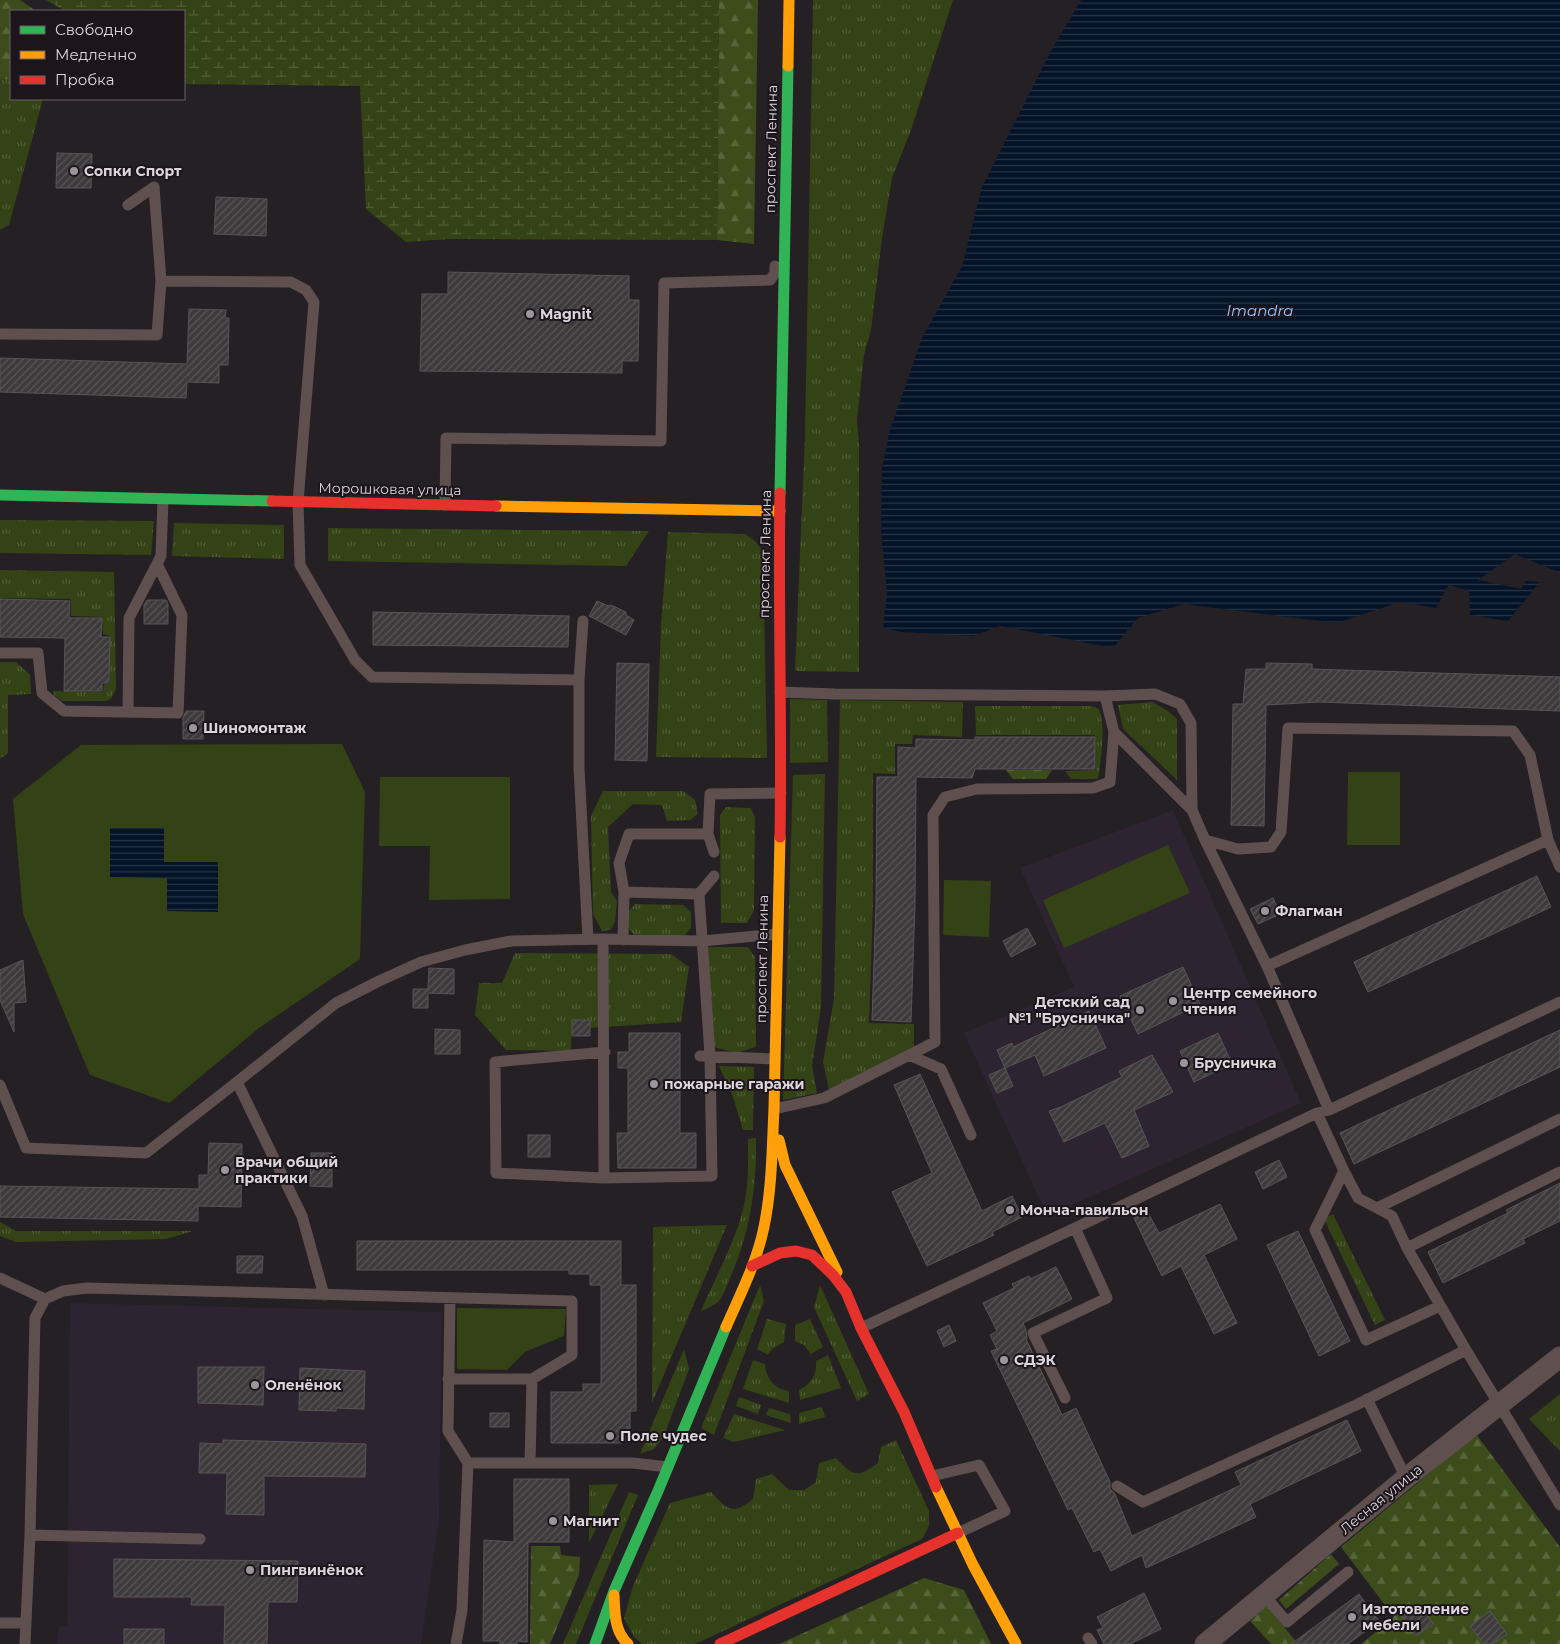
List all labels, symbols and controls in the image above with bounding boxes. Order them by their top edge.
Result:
legend [10,10,185,100]
text: Свободно [55,20,133,39]
text: Медленно [55,45,137,64]
text: Пробка [55,70,114,89]
street label: проспект Ленина [761,85,781,213]
place label: Сопки Спорт [84,162,182,180]
marker: Сопки Спорт [68,165,80,177]
water label: Imandra [1227,301,1293,320]
place label: Magnit [540,305,592,323]
marker: Magnit [524,308,536,320]
street label: Морошковая улица [318,479,462,499]
street label: проспект Ленина [755,490,775,618]
place label: Шиномонтаж [203,719,306,737]
marker: Шиномонтаж [187,722,199,734]
street label: проспект Ленина [752,895,772,1023]
place label: Флагман [1275,902,1343,920]
marker: Флагман [1259,905,1271,917]
place label: Центр семейного чтения [1183,984,1317,1018]
place label: Детский сад №1 "Брусничка" [1009,993,1130,1027]
marker: Центр семейного чтения [1167,995,1179,1007]
marker: Детский сад №1 "Брусничка" [1134,1004,1146,1016]
place label: Брусничка [1194,1054,1276,1072]
marker: Брусничка [1178,1057,1190,1069]
place label: пожарные гаражи [664,1075,804,1093]
marker: пожарные гаражи [648,1078,660,1090]
place label: Врачи общий практики [235,1153,338,1187]
marker: Врачи общий практики [219,1164,231,1176]
place label: Монча-павильон [1020,1201,1148,1219]
marker: Монча-павильон [1004,1204,1016,1216]
place label: СДЭК [1014,1351,1057,1369]
marker: СДЭК [998,1354,1010,1366]
place label: Оленёнок [265,1376,341,1394]
marker: Оленёнок [249,1379,261,1391]
place label: Поле чудес [620,1427,707,1445]
marker: Поле чудес [604,1430,616,1442]
street label: Лесная улица [1336,1460,1426,1538]
place label: Магнит [563,1512,620,1530]
marker: Магнит [547,1515,559,1527]
place label: Пингвинёнок [260,1561,363,1579]
marker: Пингвинёнок [244,1564,256,1576]
place label: Изготовление мебели [1362,1600,1469,1634]
marker: Изготовление мебели [1346,1611,1358,1623]

